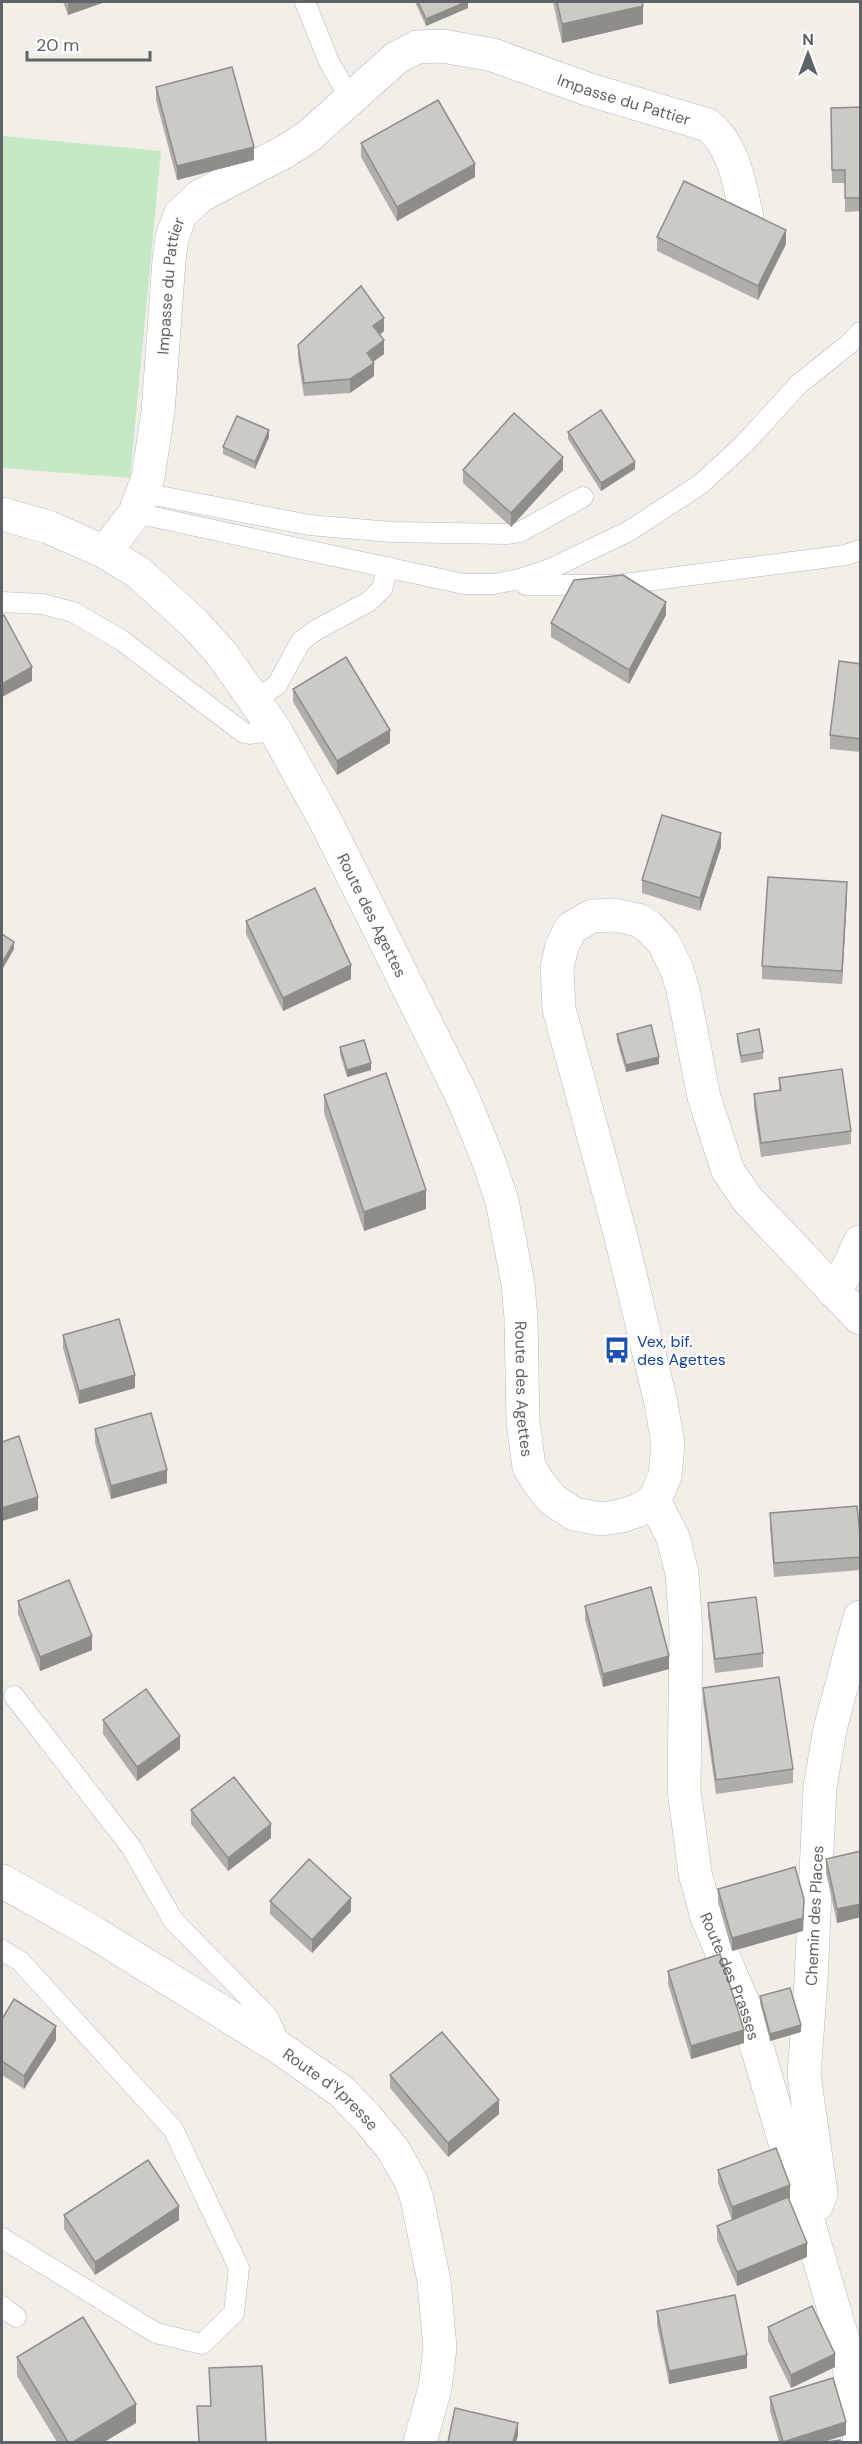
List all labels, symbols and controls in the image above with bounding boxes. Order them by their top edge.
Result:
scale bar [27,24,150,62]
north arrow [778,24,838,84]
text: N [802,29,814,50]
text: 20 m [36,33,79,57]
street label: Impasse du Pattier [554,69,693,130]
street label: Impasse du Pattier [152,214,189,355]
street label: Route des Agettes [333,850,412,981]
street label: Route des Agettes [511,1321,538,1458]
place label: Vex, bif. des Agettes [637,1331,726,1370]
bus stop icon: Vex, bif. des Agettes [602,1335,632,1365]
street label: Chemin des Places [800,1845,828,1987]
street label: Route des Prasses [696,1909,765,2042]
street label: Route d'Ypresse [279,2043,383,2135]

